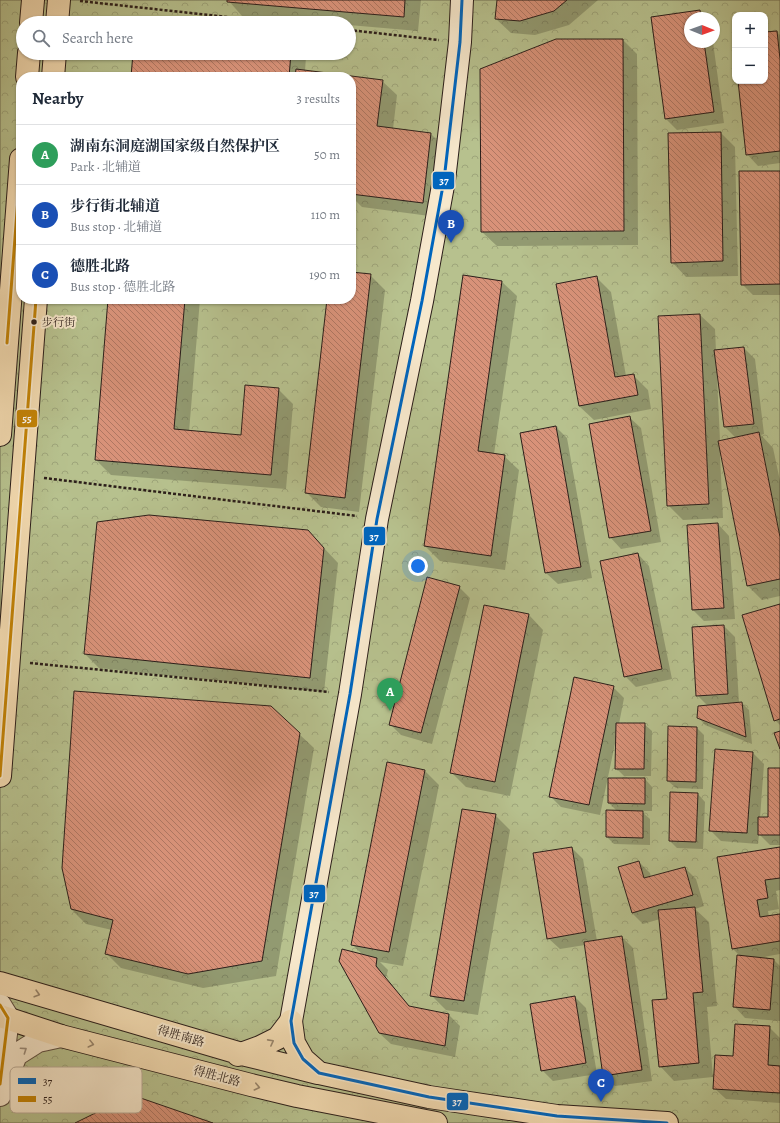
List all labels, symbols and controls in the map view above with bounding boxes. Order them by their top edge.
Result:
north arrow [684,12,720,48]
map controls [732,12,768,84]
button: + [732,12,768,48]
search box [16,16,356,60]
icon: search [30,27,52,49]
text: Search here [62,28,133,48]
button: − [732,48,768,84]
text: Nearby [32,87,83,110]
text: 3 results [296,90,340,107]
text: 湖南东洞庭湖国家级自然保护区 [70,136,280,156]
text: A [41,146,49,163]
text: 50 m [314,146,340,163]
text: Park · 北辅道 [70,158,141,175]
line badge: 37 [432,171,455,190]
text: 37 [439,173,449,188]
text: 步行街北辅道 [70,196,160,216]
text: B [41,206,49,223]
text: 110 m [311,206,340,223]
pin: B [438,210,464,243]
text: Bus stop · 北辅道 [70,218,162,235]
text: 德胜北路 [70,256,130,276]
text: C [41,266,49,283]
text: 190 m [309,266,340,283]
text: Bus stop · 德胜北路 [70,278,175,295]
place label: 步行街 [42,315,75,330]
marker: 步行街 [29,317,39,327]
line badge: 55 [16,409,38,428]
text: 55 [22,411,32,426]
line badge: 37 [363,526,386,546]
text: 37 [369,529,379,544]
your location [408,556,428,576]
pin: A [377,678,403,711]
line badge: 37 [303,884,326,903]
text: 37 [309,886,319,901]
one-way arrow [34,989,41,998]
street label: 得胜南路 [156,1022,206,1050]
one-way arrow [88,1039,94,1047]
one-way arrow [267,1039,274,1046]
one-way arrow [20,1047,27,1055]
street label: 得胜北路 [192,1062,242,1090]
legend [10,1067,142,1113]
pin: C [588,1069,614,1102]
text: 37 [43,1074,53,1089]
one-way arrow [254,1082,261,1090]
text: 55 [43,1092,53,1107]
line badge: 37 [446,1092,469,1111]
text: 37 [452,1094,462,1109]

